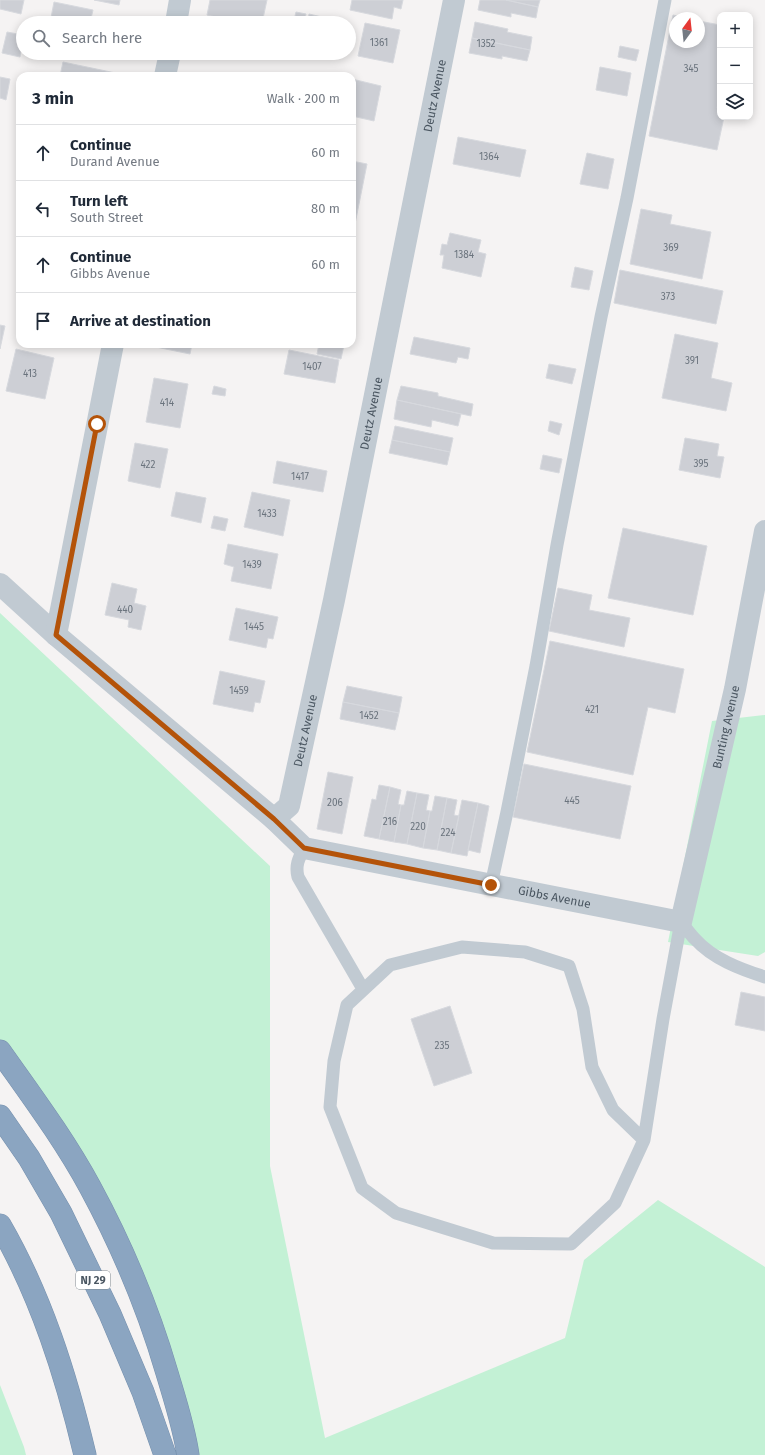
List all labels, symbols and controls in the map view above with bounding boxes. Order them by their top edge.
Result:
north arrow [669,12,705,48]
map controls [717,12,753,120]
button: + [717,12,753,48]
search box [16,16,356,60]
icon: search [30,27,52,49]
text: Search here [62,29,142,47]
house number: 1361 [370,37,388,49]
house number: 1352 [476,38,496,50]
button: − [717,48,753,84]
street label: Deutz Avenue [421,58,449,133]
house number: 345 [683,63,699,75]
button: layers [717,84,753,120]
text: 3 min [32,88,74,109]
text: Walk · 200 m [267,91,340,106]
text: Continue [70,136,131,154]
icon: ahead [32,142,54,164]
text: 60 m [311,145,340,160]
house number: 1364 [479,151,500,163]
text: Durand Avenue [70,154,160,169]
text: Turn left [70,192,128,210]
icon: left [32,198,54,220]
text: 80 m [311,201,340,216]
text: South Street [70,210,143,225]
house number: 369 [663,242,679,254]
text: Continue [70,248,131,266]
house number: 1384 [454,249,475,261]
icon: ahead [32,254,54,276]
text: 60 m [311,257,340,272]
text: Gibbs Avenue [70,266,150,281]
house number: 373 [661,291,675,303]
icon: arrive [32,310,54,332]
text: Arrive at destination [70,312,211,330]
house number: 391 [685,355,699,367]
house number: 1407 [302,361,322,373]
house number: 413 [23,368,37,380]
street label: Deutz Avenue [357,376,385,451]
house number: 414 [160,397,175,409]
route start [88,415,106,433]
house number: 395 [693,458,709,470]
house number: 422 [140,459,156,471]
house number: 1417 [291,471,309,483]
house number: 1433 [257,508,277,520]
house number: 1439 [242,559,262,571]
house number: 440 [117,604,134,616]
house number: 1445 [244,621,264,633]
street label: Bunting Avenue [710,684,743,770]
house number: 1459 [229,685,249,697]
street label: Deutz Avenue [291,693,320,768]
house number: 421 [585,704,599,716]
house number: 1452 [359,710,379,722]
house number: 445 [564,795,580,807]
house number: 206 [327,797,343,809]
house number: 216 [383,816,397,828]
house number: 220 [410,821,426,833]
house number: 224 [441,827,456,839]
route end [482,876,500,894]
street label: Gibbs Avenue [517,883,592,911]
house number: 235 [435,1040,449,1052]
road number: NJ 29 [76,1271,110,1289]

